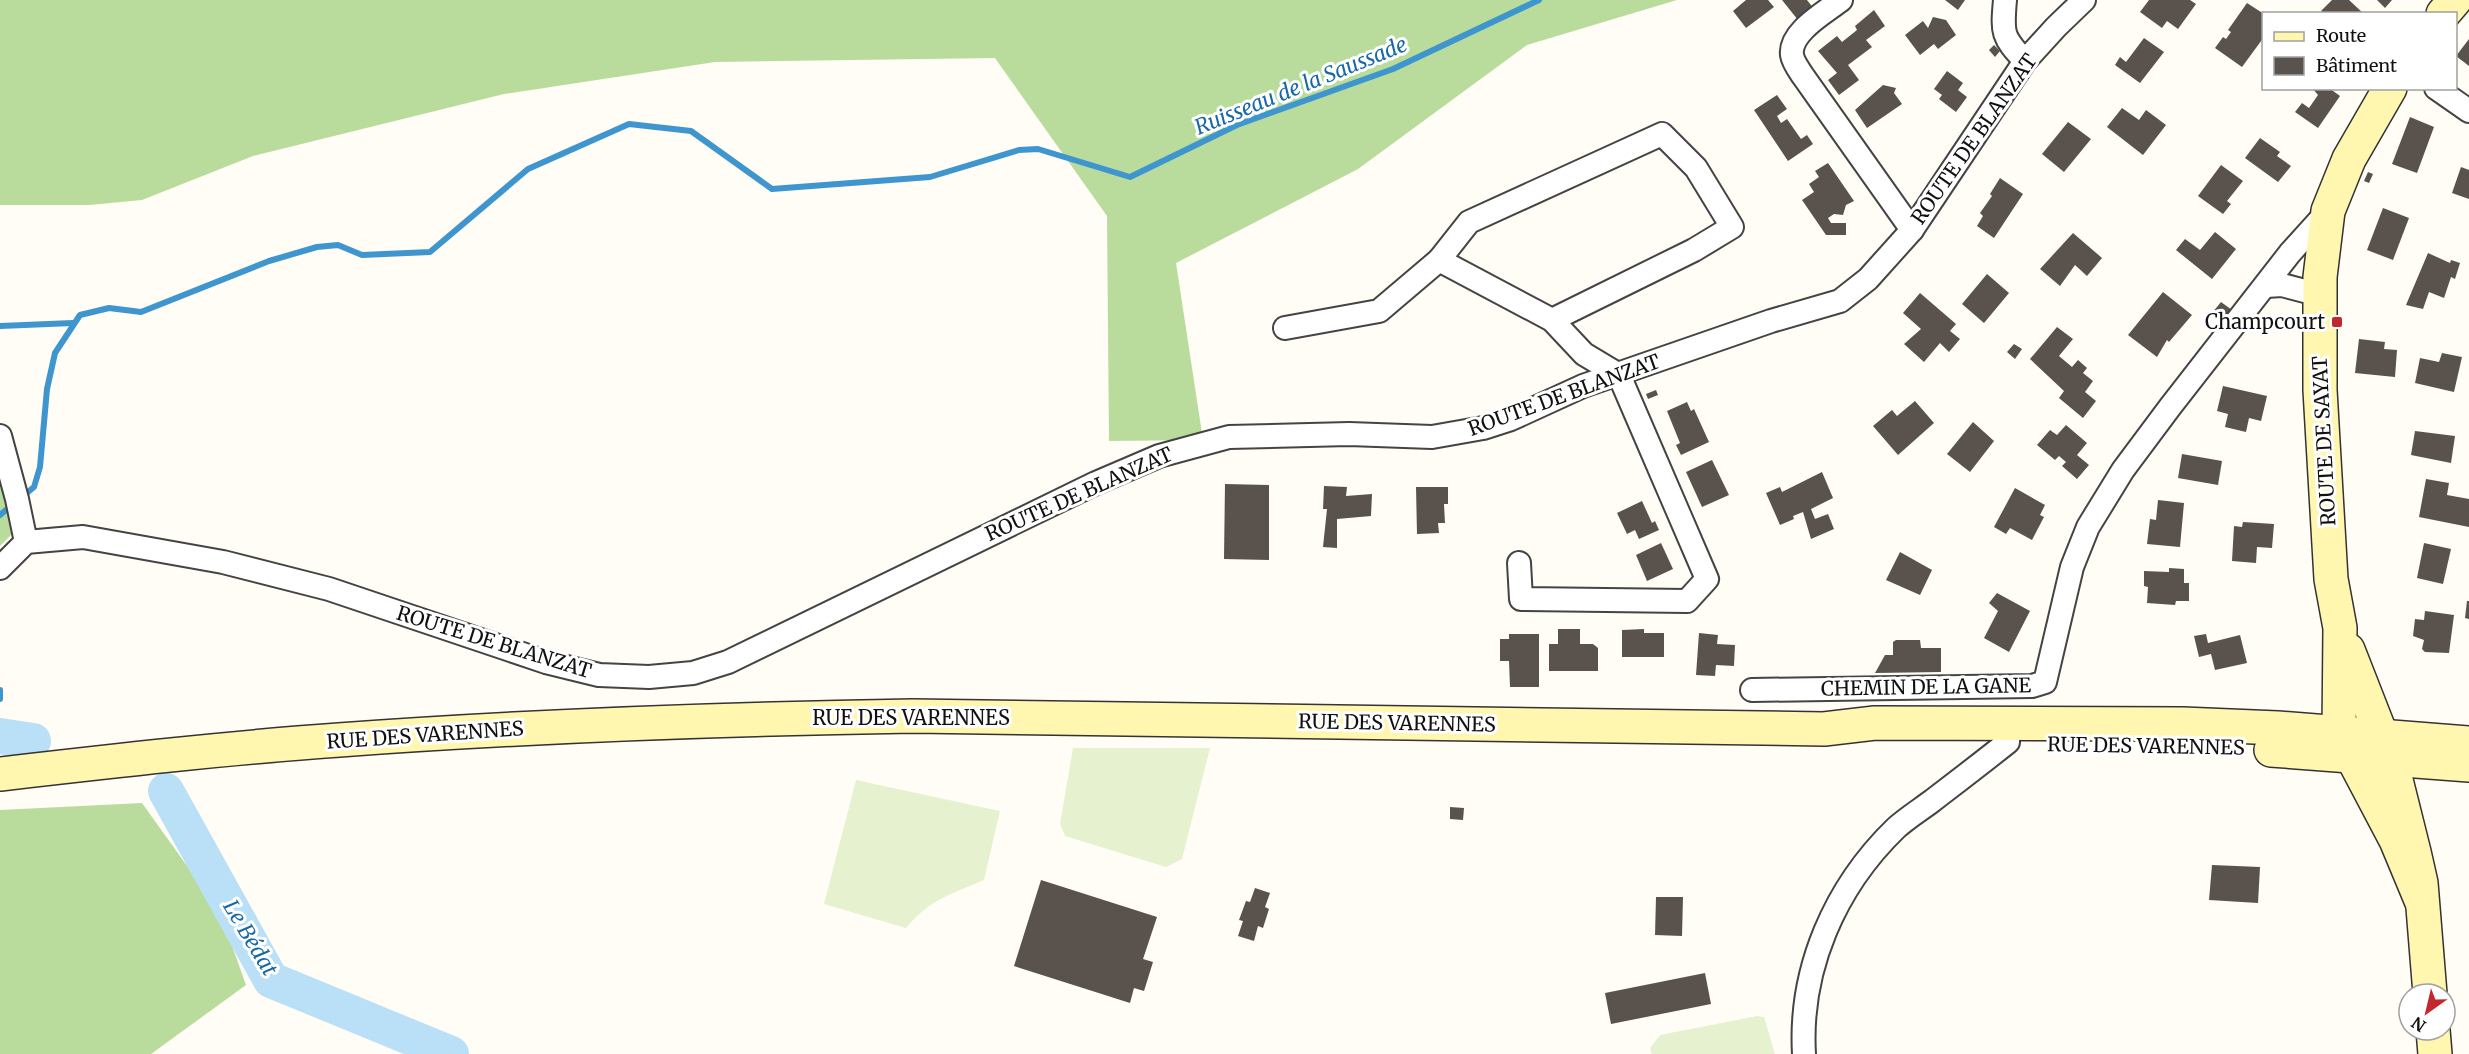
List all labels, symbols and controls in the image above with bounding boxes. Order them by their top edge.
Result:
legend [2262,12,2457,90]
text: Route [2316,24,2366,47]
water label: Ruisseau de la Saussade [1191,31,1411,141]
street label: ROUTE DE BLANZAT [1905,49,2042,229]
text: Bâtiment [2316,54,2397,77]
place label: Champcourt [2205,309,2325,334]
marker: Champcourt [2330,315,2344,329]
street label: ROUTE DE BLANZAT [1464,348,1663,441]
street label: ROUTE DE SAYAT [2307,355,2340,527]
street label: ROUTE DE BLANZAT [981,441,1176,546]
street label: ROUTE DE BLANZAT [394,600,595,683]
street label: CHEMIN DE LA GANE [1821,672,2032,701]
street label: RUE DES VARENNES [812,705,1010,730]
street label: RUE DES VARENNES [1298,708,1496,737]
street label: RUE DES VARENNES [326,715,525,754]
street label: RUE DES VARENNES [2047,731,2245,760]
water label: Le Bédat [217,895,284,981]
north arrow [2397,982,2457,1042]
text: N [2407,1012,2429,1036]

